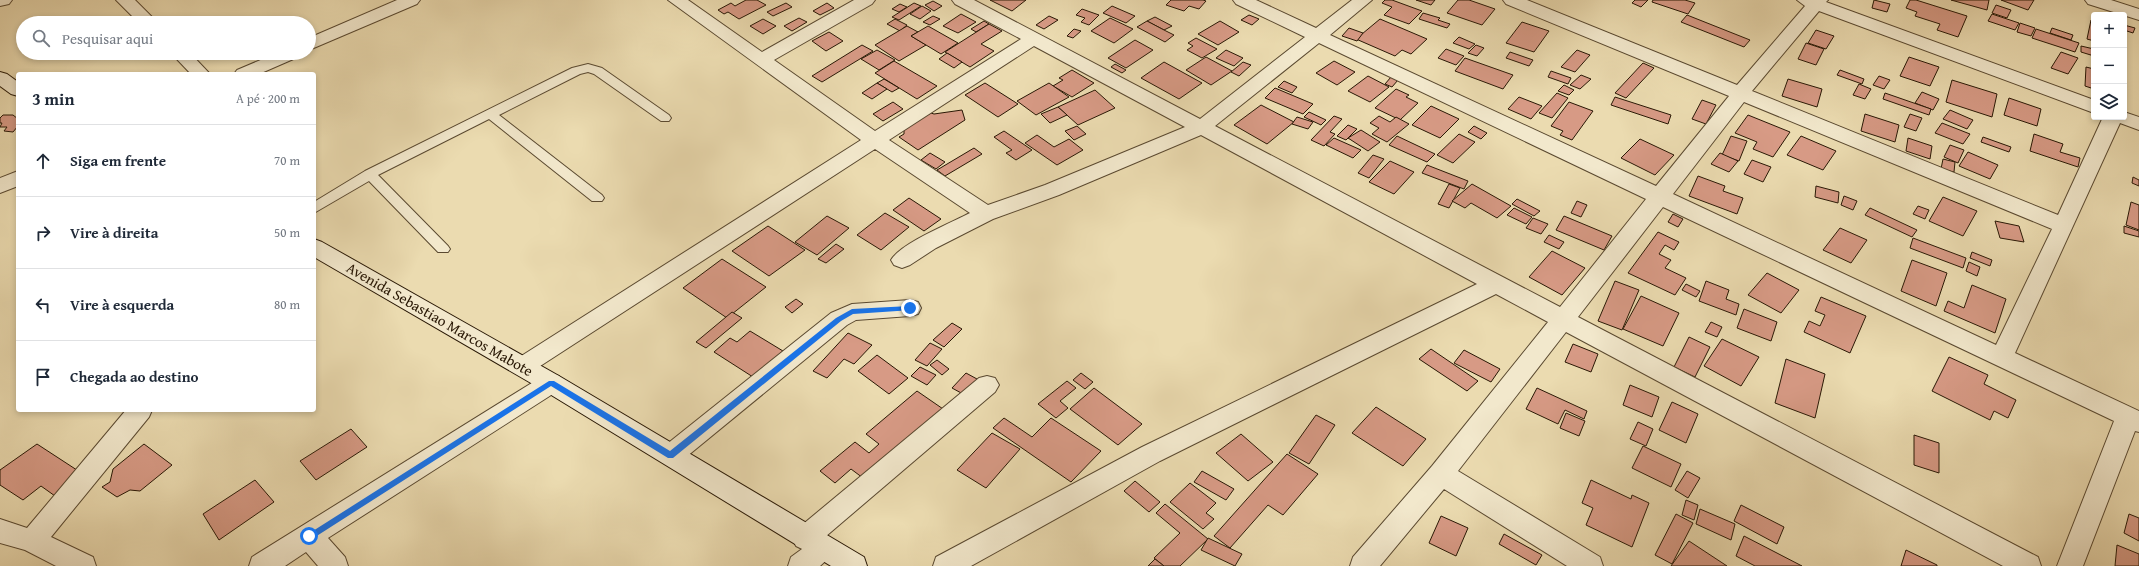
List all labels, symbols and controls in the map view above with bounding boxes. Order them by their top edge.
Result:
map controls [2091,12,2127,120]
button: + [2091,12,2127,48]
search box [16,16,316,60]
icon: search [30,27,52,49]
text: Pesquisar aqui [62,28,153,49]
button: − [2091,48,2127,84]
button: layers [2091,84,2127,120]
text: 3 min [32,86,74,111]
text: A pé · 200 m [236,89,300,108]
icon: ahead [32,150,54,172]
text: Siga em frente [70,150,166,171]
text: 70 m [274,151,300,170]
icon: right [32,222,54,244]
text: Vire à direita [70,222,158,243]
text: 50 m [274,223,300,242]
street label: Avenida Sebastiao Marcos Mabote [343,257,537,381]
icon: left [32,294,54,316]
text: Vire à esquerda [70,294,174,315]
text: 80 m [274,295,300,314]
route end [901,299,919,317]
icon: arrive [32,366,54,388]
text: Chegada ao destino [70,366,198,387]
route start [300,527,318,545]

